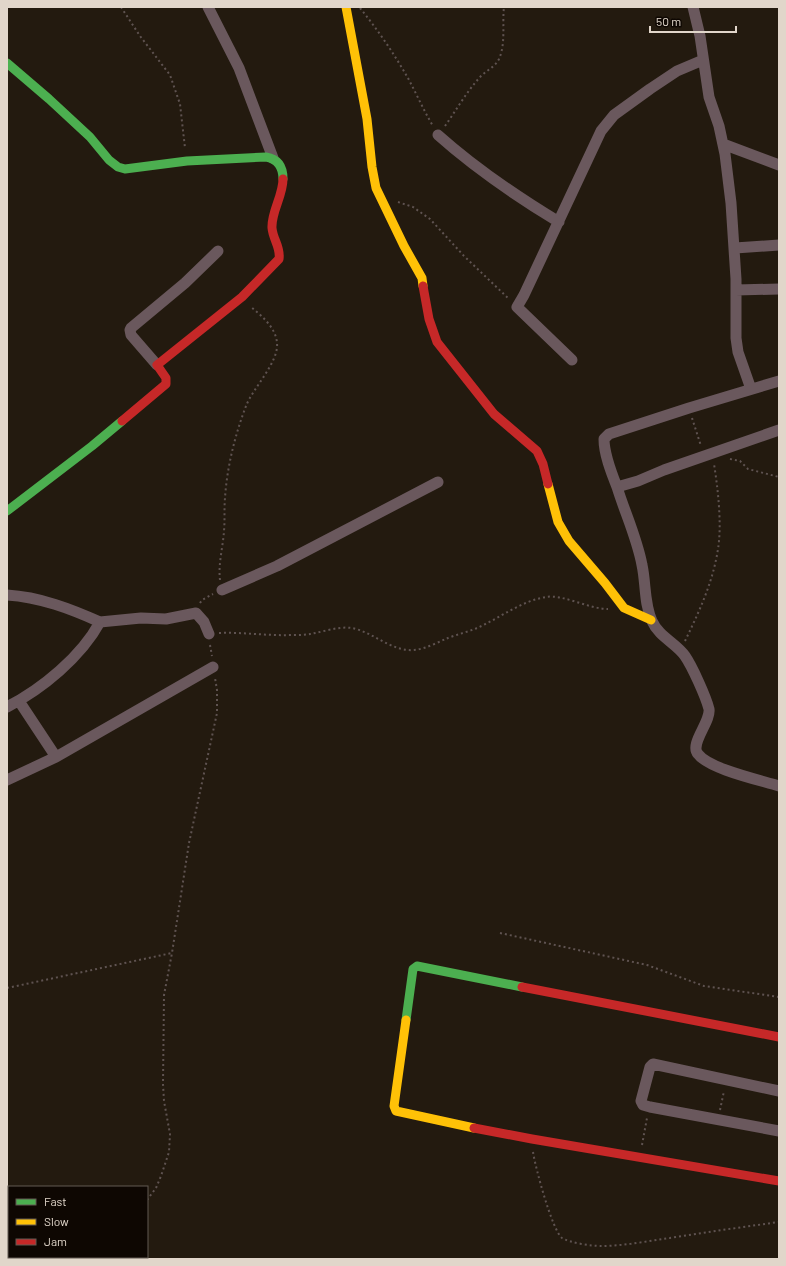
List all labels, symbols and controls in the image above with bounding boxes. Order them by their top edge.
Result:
scale bar [650,8,736,34]
text: 50 m [656,14,681,28]
legend [8,1186,148,1258]
text: Fast [44,1194,67,1208]
text: Slow [44,1214,69,1228]
text: Jam [44,1234,67,1248]

